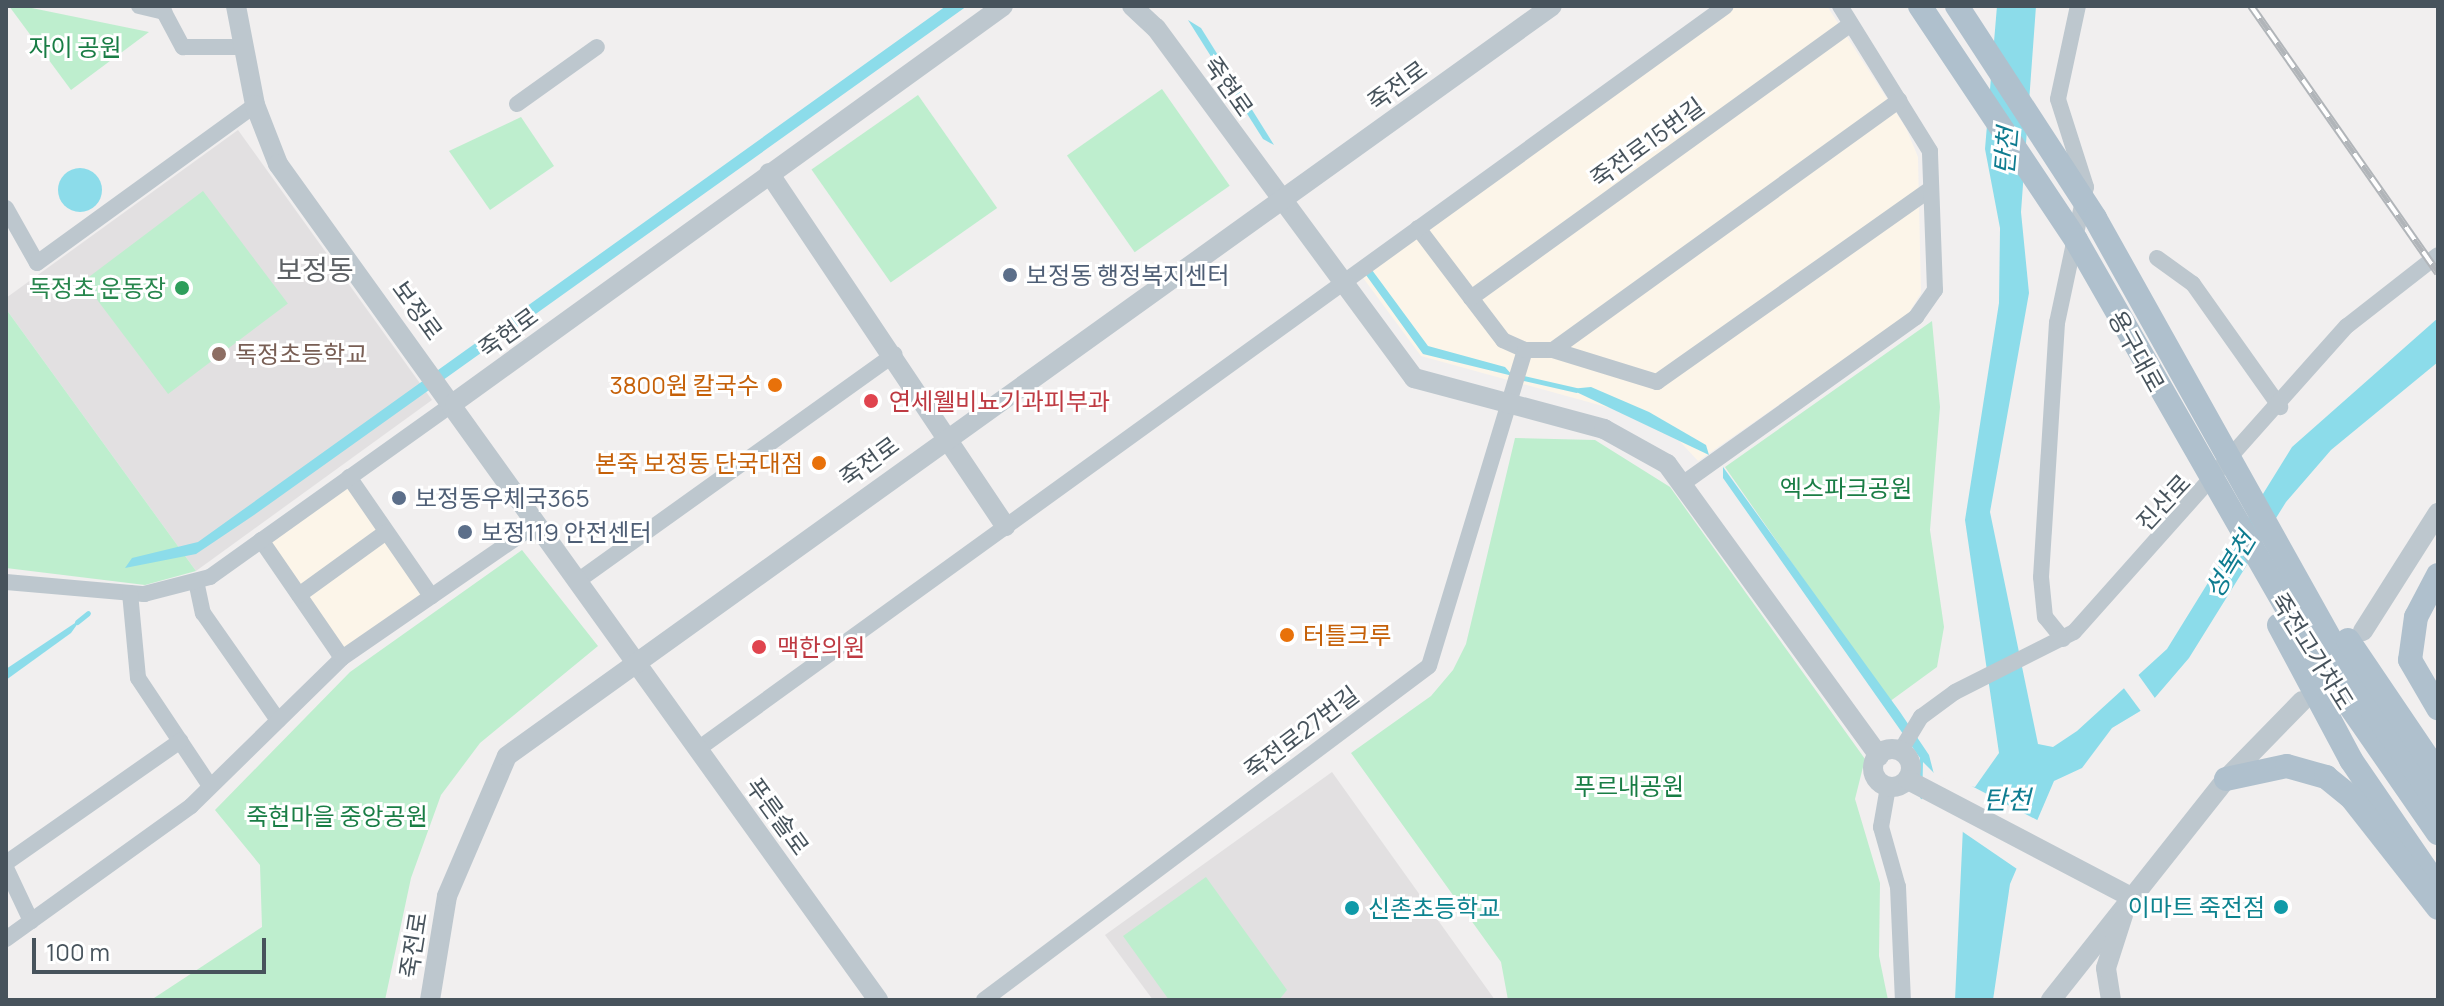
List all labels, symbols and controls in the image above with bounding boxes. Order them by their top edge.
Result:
park label: 자이 공원 [28,33,122,61]
street label: 죽현로 [1198,51,1260,121]
street label: 죽전로 [1362,54,1432,116]
street label: 죽전로15번길 [1584,91,1710,193]
water label: 탄천 [1988,126,2024,176]
district label: 보정동 [276,252,354,286]
place label: 보정동 행정복지센터 [1026,261,1230,289]
marker: 보정동 행정복지센터 [1001,266,1019,284]
place label: 독정초 운동장 [29,274,166,302]
street label: 보정로 [387,275,449,345]
marker: 독정초 운동장 [173,279,191,297]
street label: 죽현로 [473,301,543,363]
street label: 용구대로 [2103,305,2171,397]
place label: 독정초등학교 [235,340,367,368]
marker: 독정초등학교 [210,345,228,363]
place label: 3800원 칼국수 [609,371,759,399]
marker: 3800원 칼국수 [766,376,784,394]
place label: 연세웰비뇨기과피부과 [889,387,1110,415]
marker: 연세웰비뇨기과피부과 [860,390,882,412]
street label: 죽전로 [834,430,904,492]
place label: 본죽 보정동 단국대점 [595,449,803,477]
marker: 본죽 보정동 단국대점 [810,454,828,472]
street label: 진산로 [2130,468,2196,536]
park label: 엑스파크공원 [1780,474,1912,502]
place label: 보정동우체국365 [415,484,590,512]
marker: 보정동우체국365 [390,489,408,507]
place label: 보정119 안전센터 [481,518,652,546]
marker: 보정119 안전센터 [456,523,474,541]
water label: 성복천 [2198,526,2262,604]
street label: 죽전고가차도 [2266,587,2360,715]
place label: 터틀크루 [1303,621,1391,649]
marker: 터틀크루 [1278,626,1296,644]
place label: 맥한의원 [777,633,865,661]
marker: 맥한의원 [748,636,770,658]
street label: 죽전로27번길 [1238,680,1364,784]
street label: 푸른솔로 [740,772,816,860]
park label: 푸르내공원 [1574,772,1684,800]
water label: 탄천 [1983,784,2031,816]
park label: 죽현마을 중앙공원 [246,802,428,830]
place label: 이마트 죽전점 [2128,893,2265,921]
place label: 신촌초등학교 [1368,894,1500,922]
marker: 이마트 죽전점 [2272,898,2290,916]
marker: 신촌초등학교 [1343,899,1361,917]
street label: 죽전로 [394,910,432,980]
scale bar [36,922,270,972]
text: 100 m [46,935,110,968]

